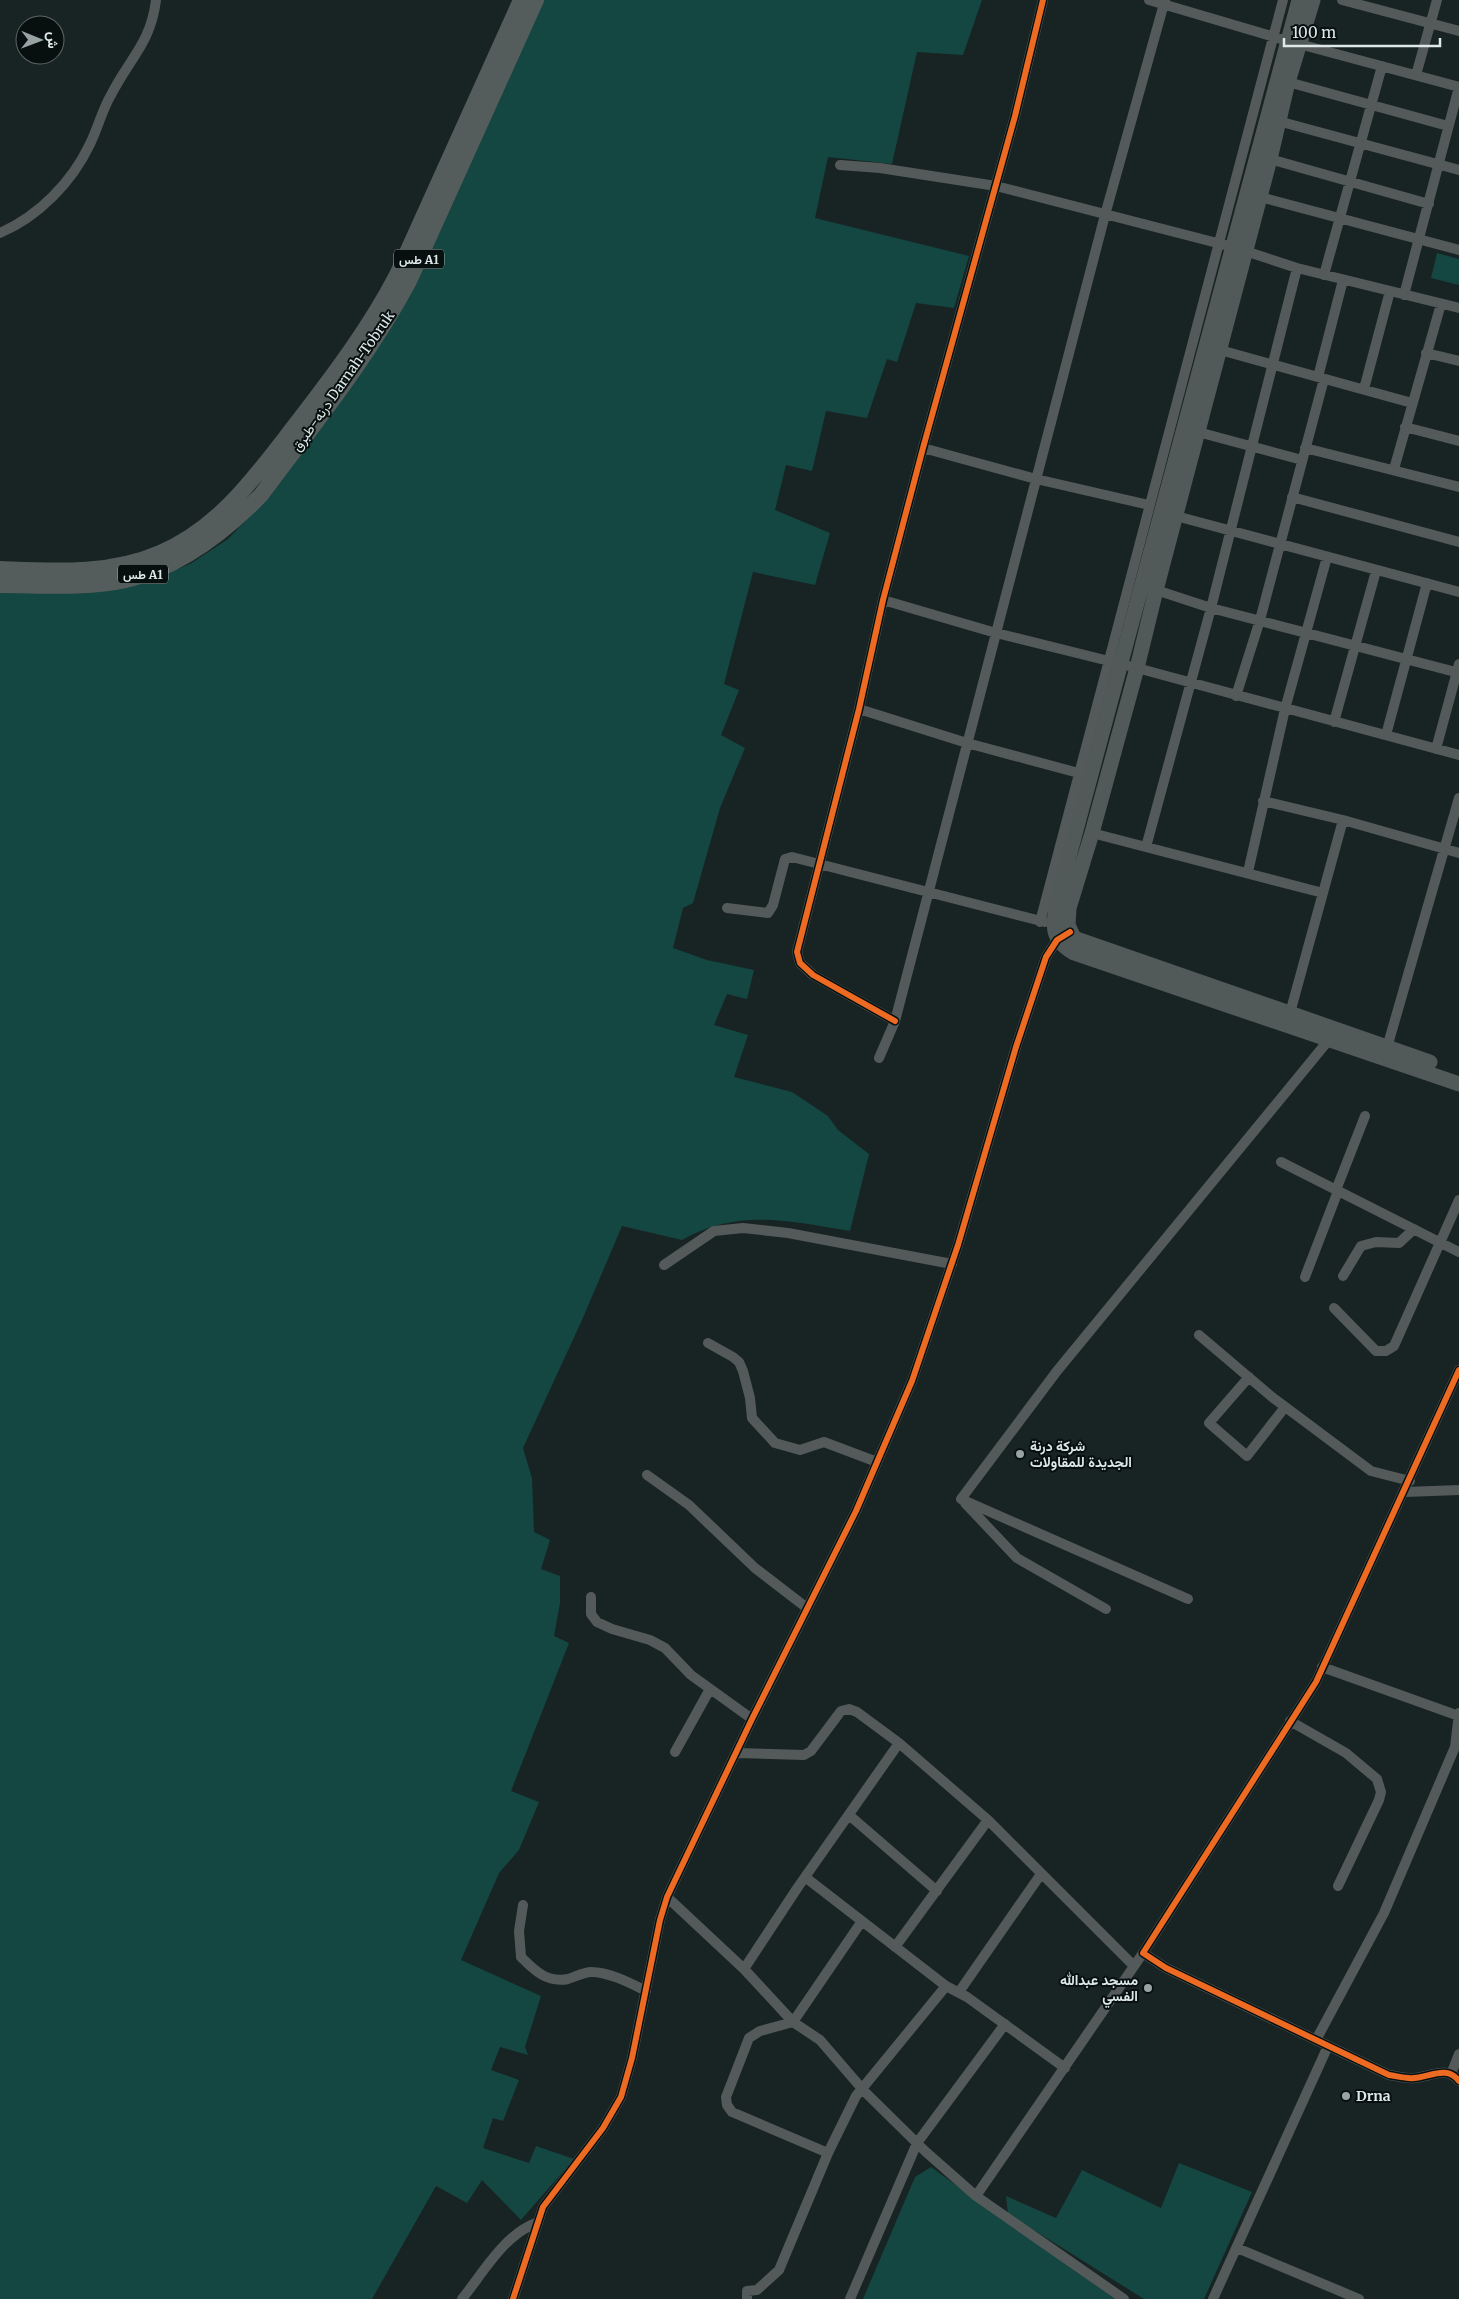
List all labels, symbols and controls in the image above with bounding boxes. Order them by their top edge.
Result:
north arrow [15,15,65,65]
scale bar [1284,15,1440,47]
text: 100 m [1292,23,1336,42]
text: ش [44,32,62,49]
road number: طس A1 [394,250,444,268]
street label: درنه-طبرق Darnah-Tobruk [288,307,398,455]
road number: طس A1 [118,564,168,584]
place label: شركة درنة الجديدة للمقاولات [1030,1437,1132,1471]
marker: شركة درنة الجديدة للمقاولات [1014,1448,1026,1460]
place label: مسجد عبدالله الفسي [1060,1971,1138,2008]
marker: مسجد عبدالله الفسي [1142,1982,1154,1994]
place label: Drna [1356,2087,1391,2105]
marker: Drna [1340,2090,1352,2102]

